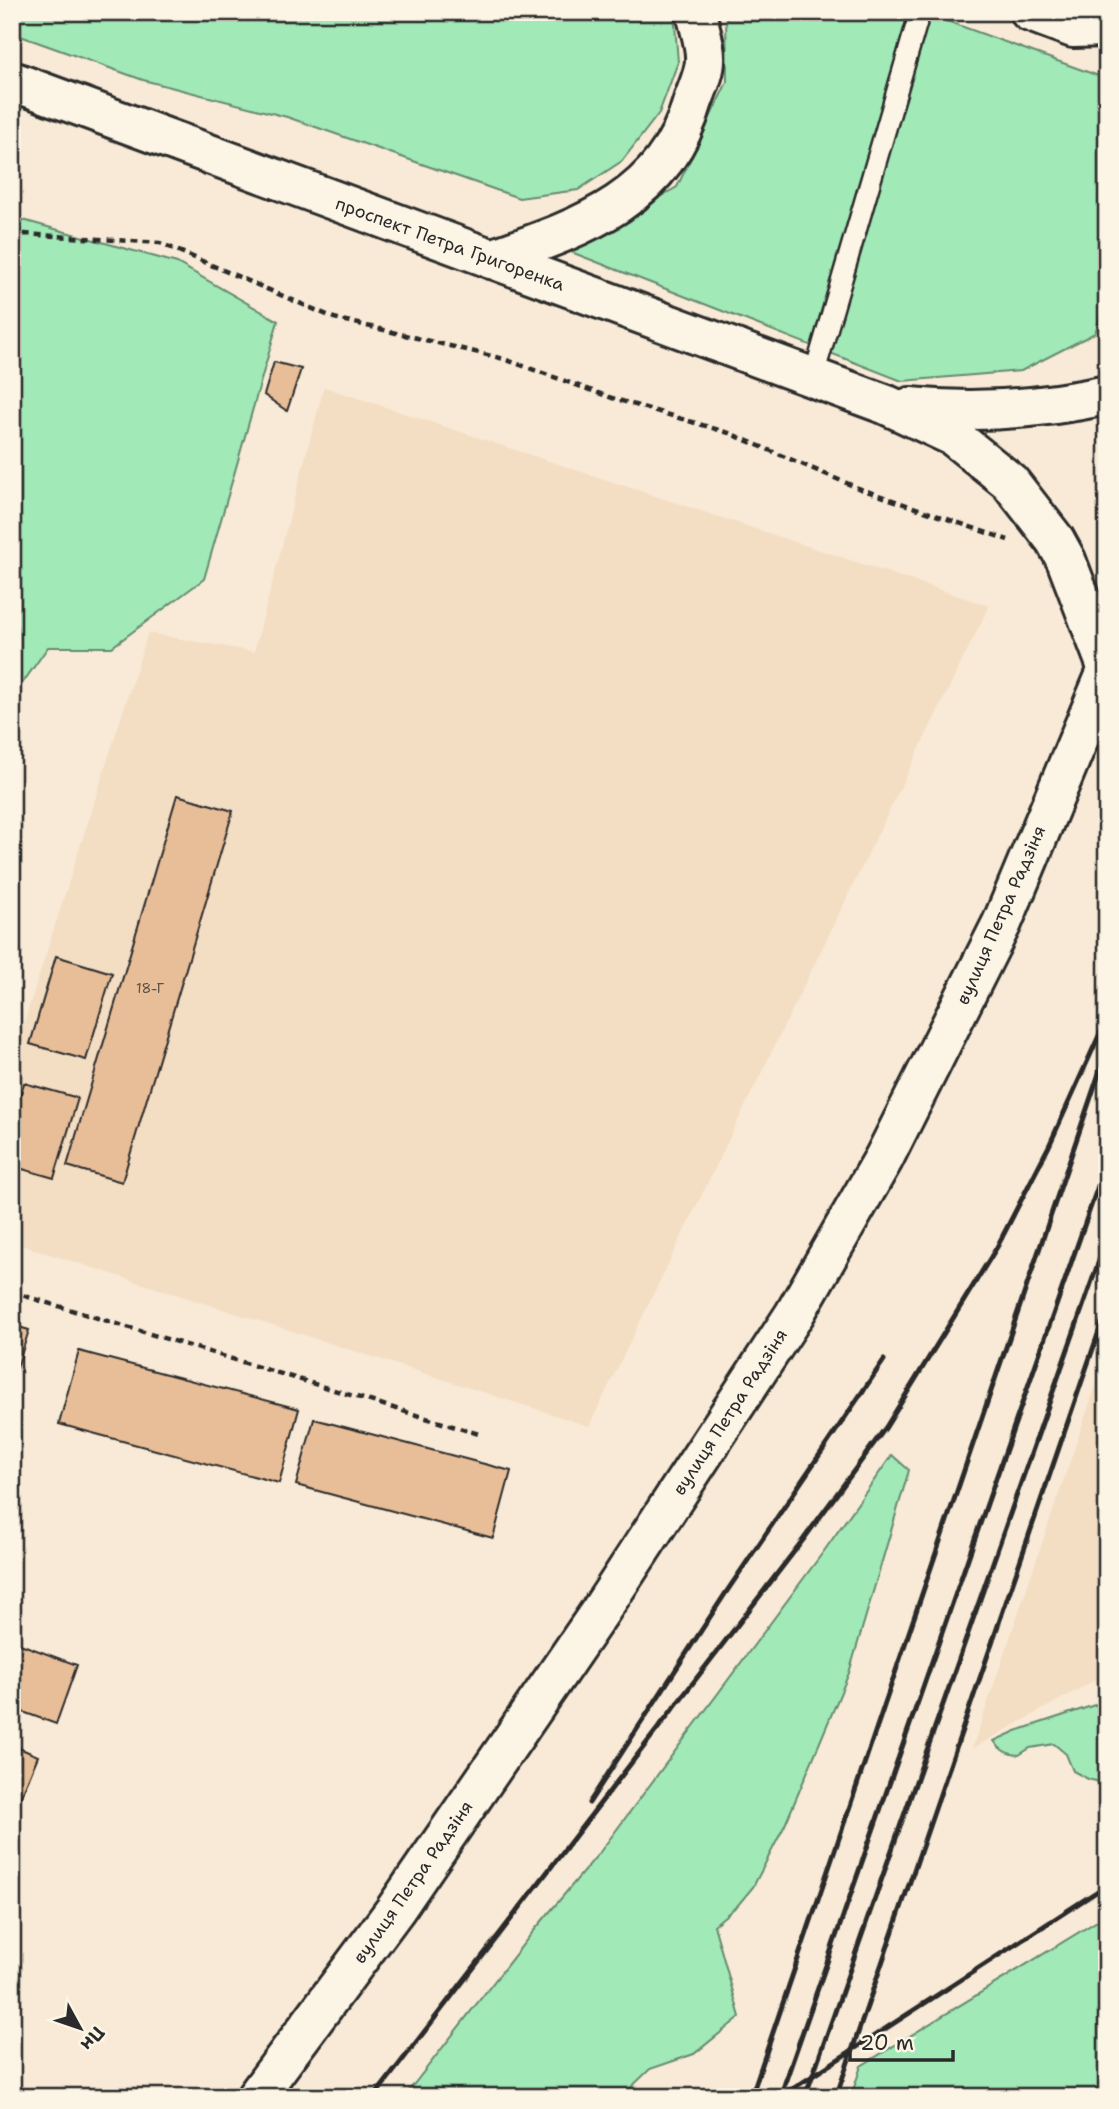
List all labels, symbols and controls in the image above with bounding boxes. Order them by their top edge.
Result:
street label: проспект Петра Григоренка [332,191,568,297]
street label: вулиця Петра Радзіня [951,822,1051,1008]
house number: 18-Г [136,979,165,997]
street label: вулиця Петра Радзіня [667,1324,793,1500]
street label: вулиця Петра Радзіня [348,1796,478,1968]
north arrow [46,1994,116,2064]
scale bar [850,2018,953,2062]
text: Пн [75,2021,110,2056]
text: 20 m [860,2029,914,2057]

